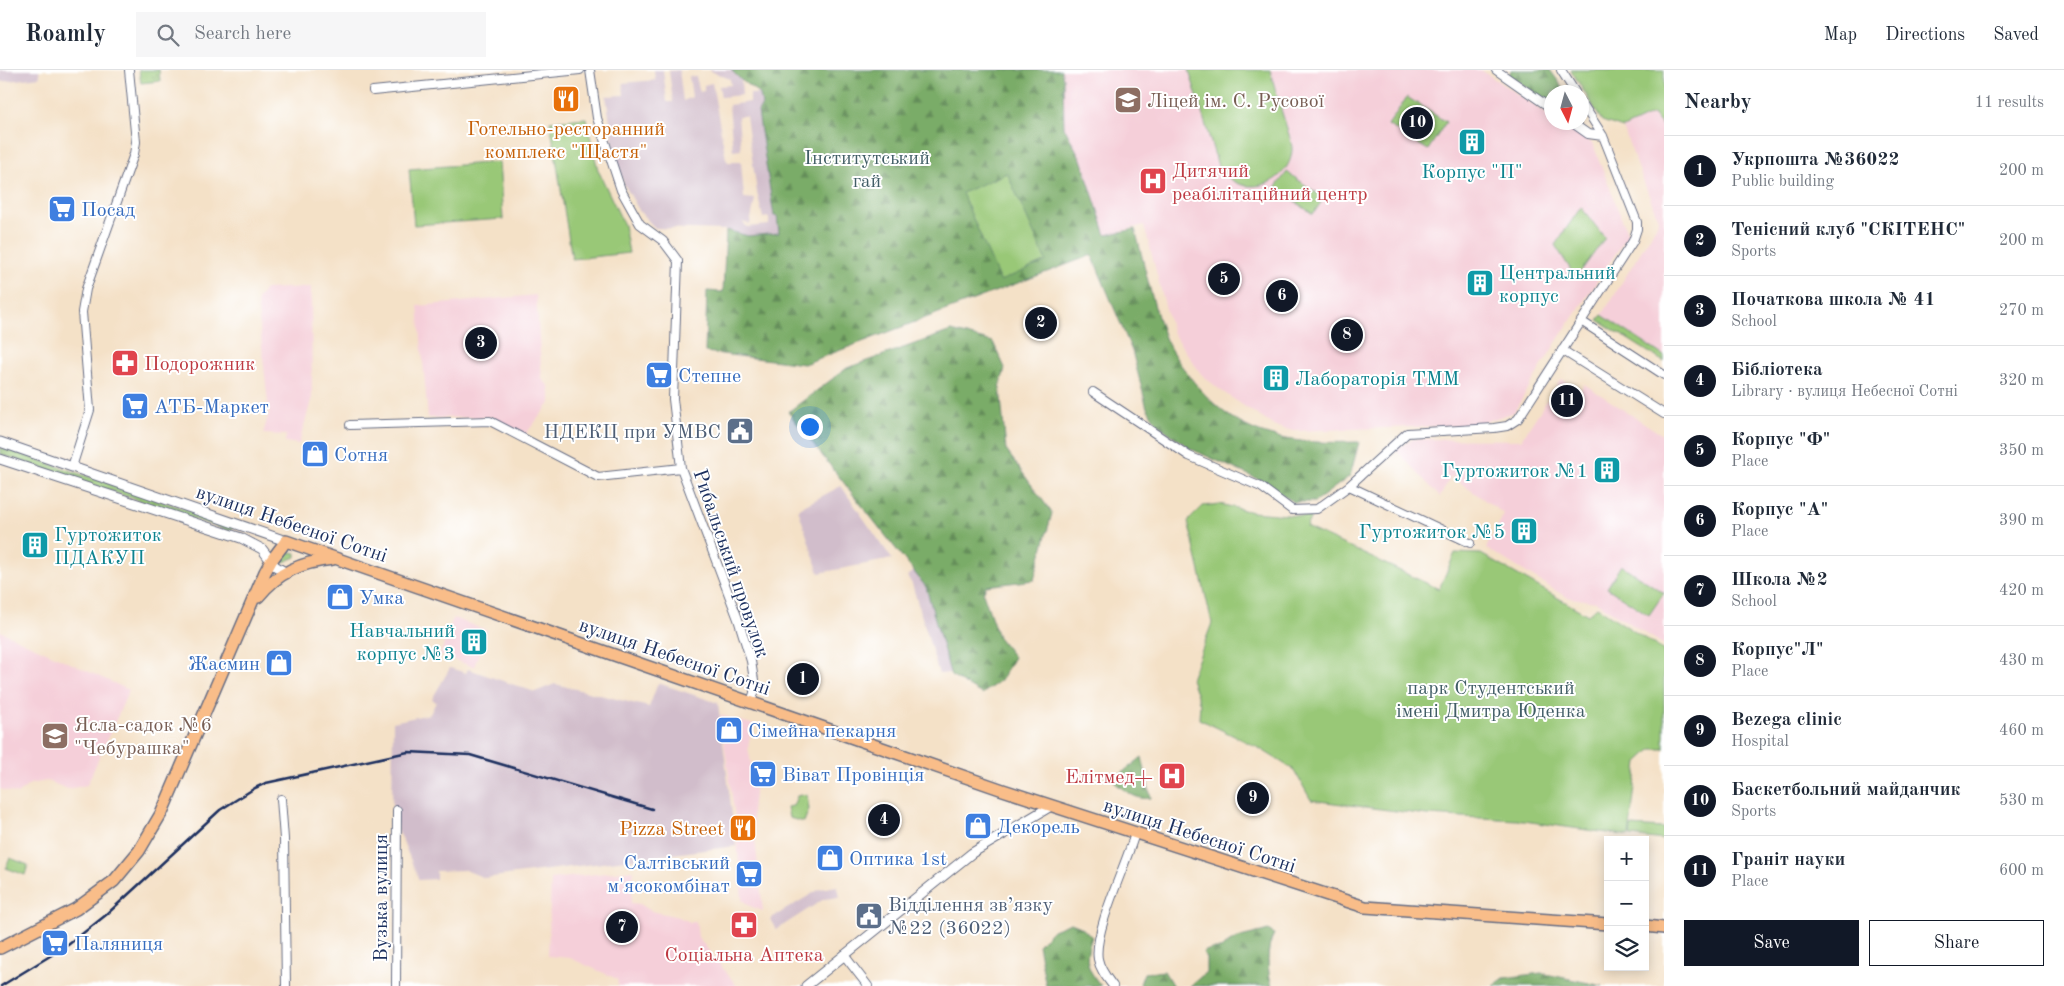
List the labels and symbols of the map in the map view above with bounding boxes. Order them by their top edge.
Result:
restaurant icon: Готельно-ресторанний комплекс "Щастя" [551,84,581,114]
school or university icon: Ліцей ім. С. Русової [1113,85,1143,115]
north arrow [1544,85,1589,130]
place label: Ліцей ім. С. Русової [1147,92,1325,112]
pin: 10 [1401,104,1433,142]
place label: Готельно-ресторанний комплекс "Щастя" [467,120,665,163]
building icon: Корпус "П" [1457,127,1487,157]
park label: Інститутський гай [804,149,930,192]
place label: Дитячий реабілітаційний центр [1172,162,1368,205]
place label: Корпус "П" [1421,163,1523,183]
hospital icon: Дитячий реабілітаційний центр [1138,166,1168,196]
supermarket icon: Посад [47,194,77,224]
place label: Посад [81,201,135,221]
pin: 5 [1208,260,1240,298]
place label: Центральний корпус [1499,264,1616,307]
building icon: Центральний корпус [1465,268,1495,298]
pin: 6 [1266,277,1298,315]
pin: 2 [1025,304,1057,342]
pin: 8 [1331,316,1363,354]
pin: 3 [465,324,497,362]
pharmacy icon: Подорожник [110,348,140,378]
place label: Подорожник [144,355,255,375]
supermarket icon: Степне [644,360,674,390]
building icon: Лабораторія ТММ [1261,363,1291,393]
place label: Степне [678,367,741,387]
place label: Лабораторія ТММ [1295,370,1459,390]
pin: 11 [1551,382,1583,420]
supermarket icon: АТБ-Маркет [120,391,150,421]
place label: АТБ-Маркет [154,398,269,418]
your location [797,414,823,440]
public building icon: НДЕКЦ при УМВС [725,416,755,446]
place label: НДЕКЦ при УМВС [543,423,721,443]
shop icon: Сотня [300,439,330,469]
place label: Сотня [334,446,388,466]
building icon: Гуртожиток №1 [1592,455,1622,485]
place label: Гуртожиток №1 [1442,462,1588,482]
street label: Рибальський провулок [688,467,772,661]
street label: вулиця Небесної Сотні [193,483,390,567]
building icon: Гуртожиток №5 [1509,516,1539,546]
place label: Гуртожиток №5 [1359,523,1505,543]
place label: Гуртожиток ПДАКУП [54,526,162,569]
building icon: Гуртожиток ПДАКУП [20,530,50,560]
shop icon: Умка [325,582,355,612]
place label: Умка [359,589,404,609]
street label: вулиця Небесної Сотні [576,616,773,700]
place label: Навчальний корпус №3 [349,622,455,665]
building icon: Навчальний корпус №3 [459,627,489,657]
shop icon: Жасмин [264,648,294,678]
place label: Жасмин [188,655,260,675]
pin: 1 [787,660,819,698]
park label: парк Студентський імені Дмитра Юденка [1396,679,1586,722]
shop icon: Сімейна пекарня [714,715,744,745]
place label: Ясла-садок №6 "Чебурашка" [74,716,212,759]
school or university icon: Ясла-садок №6 "Чебурашка" [40,721,70,751]
place label: Сімейна пекарня [748,722,897,742]
supermarket icon: Віват Провінція [748,759,778,789]
hospital icon: Елітмед+ [1157,761,1187,791]
place label: Віват Провінція [782,766,924,786]
place label: Елітмед+ [1065,768,1153,788]
pin: 9 [1237,779,1269,817]
street label: вулиця Небесної Сотні [1101,796,1298,877]
pin: 4 [868,801,900,839]
shop icon: Декорель [963,811,993,841]
restaurant icon: Pizza Street [728,813,758,843]
place label: Декорель [997,818,1080,838]
place label: Pizza Street [619,820,724,840]
street label: Вузька вулиця [372,834,392,962]
shop icon: Оптика 1st [815,843,845,873]
place label: Оптика 1st [849,850,947,870]
place label: Салтівський м'ясокомбінат [608,854,730,897]
supermarket icon: Салтівський м'ясокомбінат [734,859,764,889]
place label: Відділення зв’язку №22 (36022) [888,896,1053,939]
public building icon: Відділення зв’язку №22 (36022) [854,901,884,931]
pin: 7 [606,908,638,946]
pharmacy icon: Соціальна Аптека [729,910,759,940]
supermarket icon: Паляниця [40,928,70,958]
place label: Паляниця [74,935,163,955]
place label: Соціальна Аптека [664,946,824,966]

